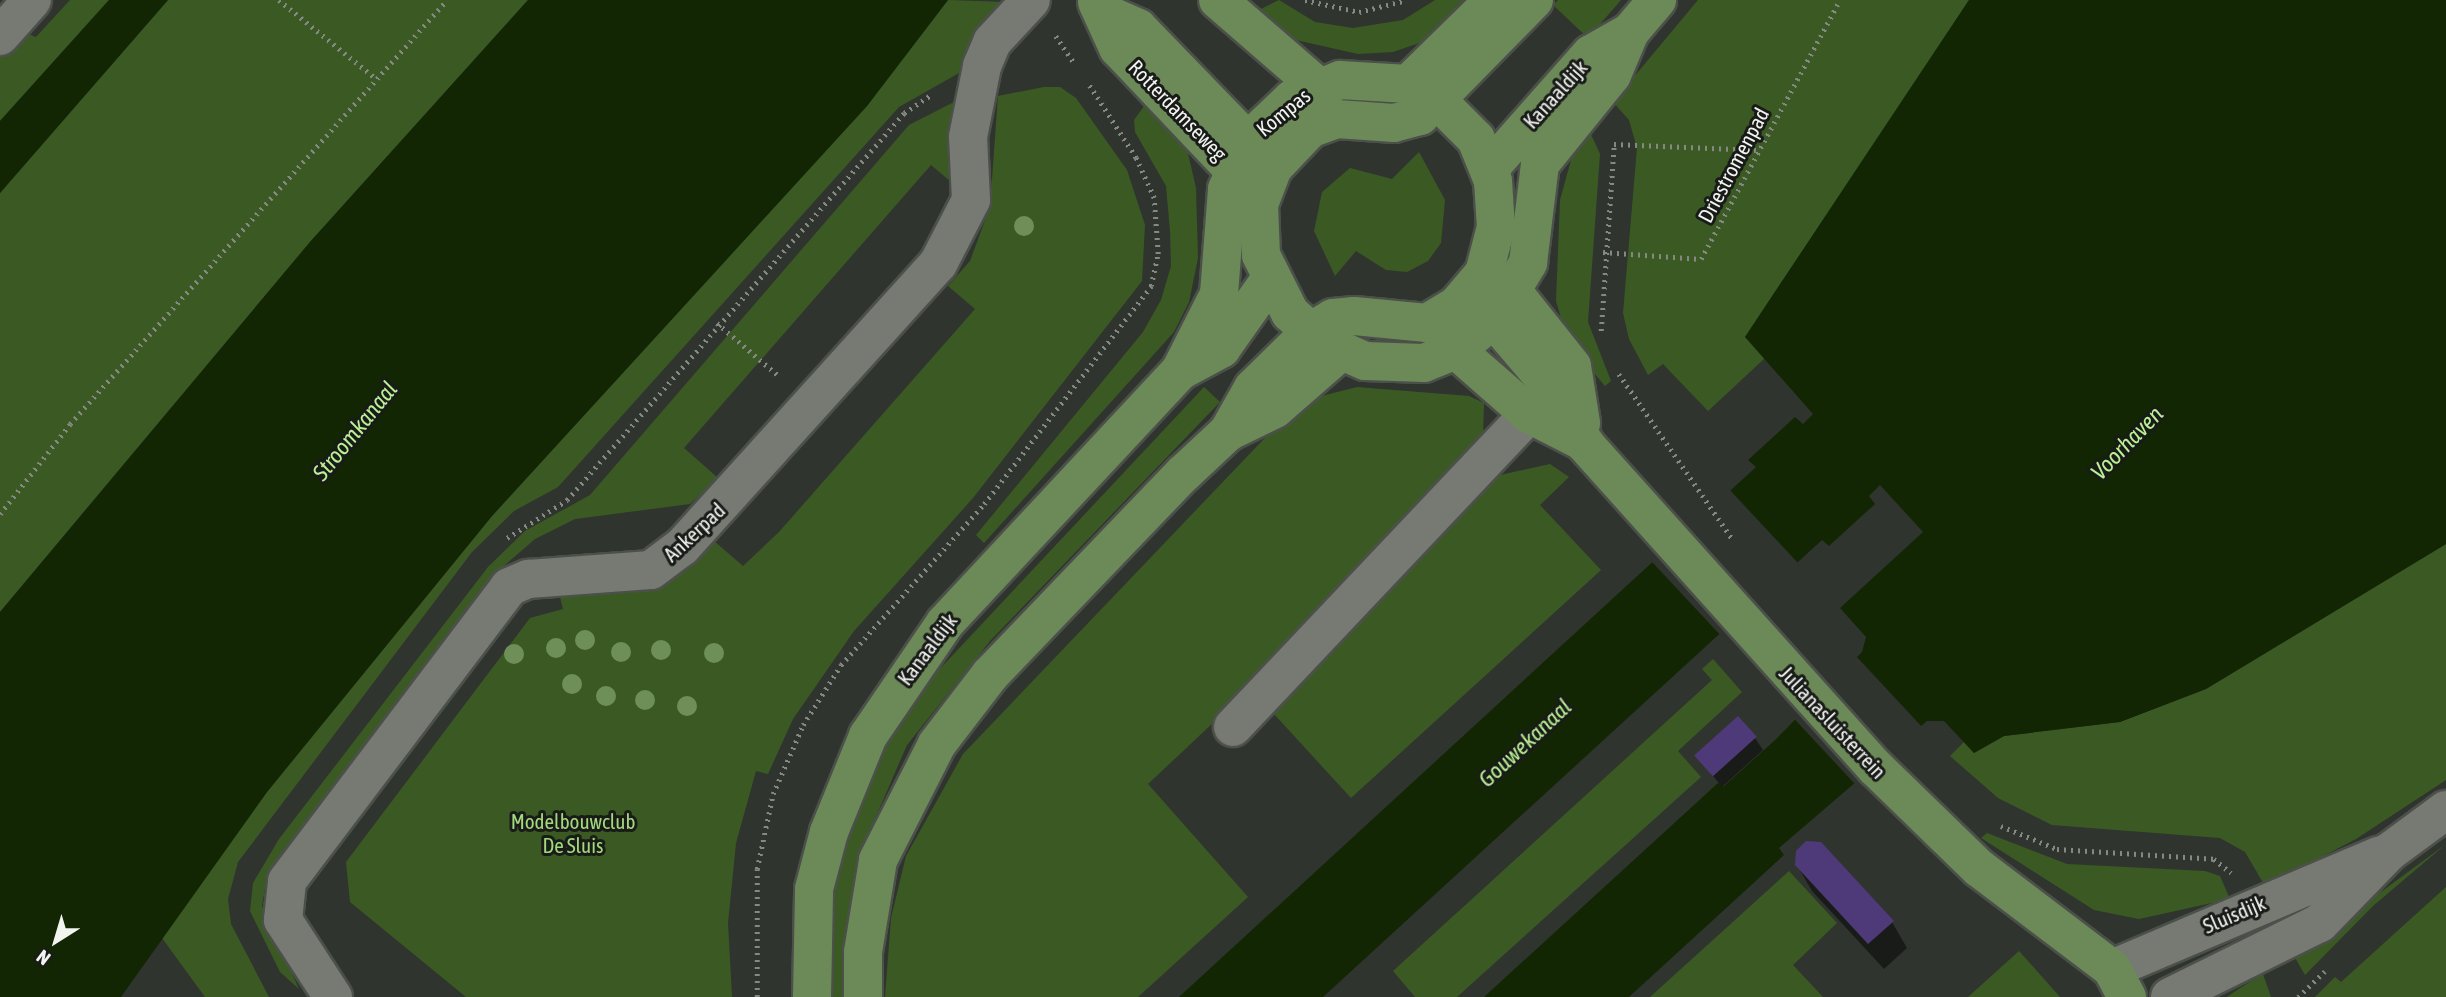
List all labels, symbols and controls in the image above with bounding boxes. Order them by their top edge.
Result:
street label: Rotterdamseweg [1124,54,1232,166]
street label: Kanaaldijk [1518,55,1592,133]
street label: Kompas [1251,83,1315,141]
street label: Driestromenpad [1692,103,1774,227]
water label: Stroomkanaal [307,376,403,486]
water label: Voorhaven [2085,400,2169,486]
street label: Ankerpad [658,497,730,567]
street label: Kanaaldijk [892,608,962,690]
street label: Julianasluisterrein [1774,661,1892,783]
water label: Gouwekanaal [1473,693,1577,793]
park label: Modelbouwclub De Sluis [511,808,635,858]
street label: Sluisdijk [2199,890,2269,938]
north arrow [21,906,91,976]
text: N [32,946,54,970]

